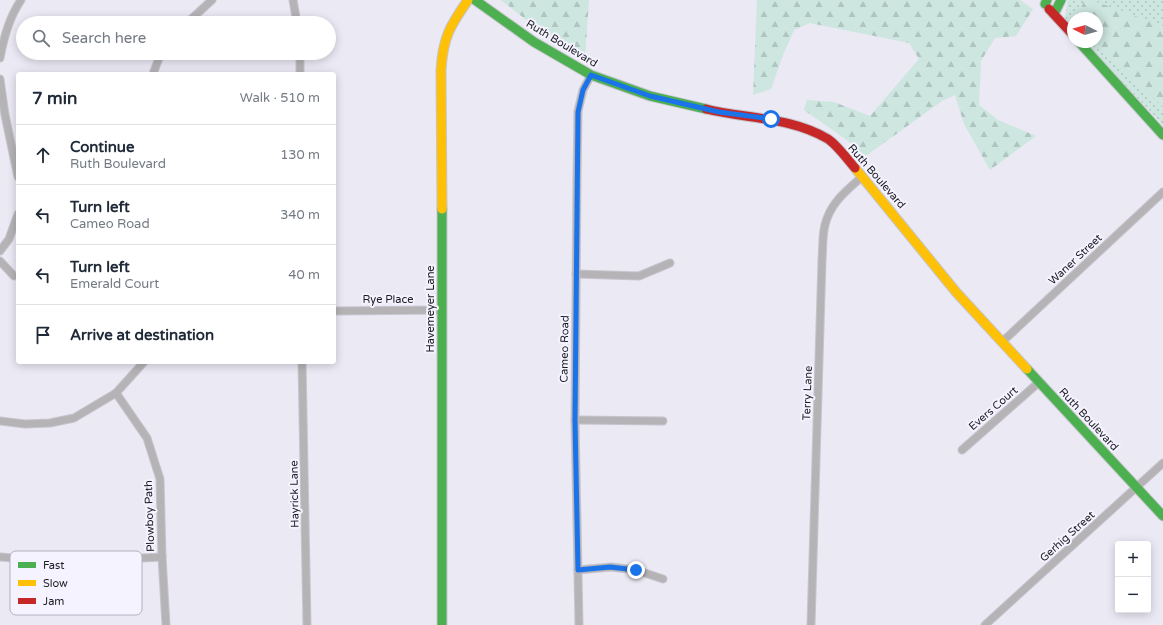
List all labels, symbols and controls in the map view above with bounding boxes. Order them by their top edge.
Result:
north arrow [1067,12,1103,48]
search box [16,16,336,60]
street label: Ruth Boulevard [524,17,600,70]
icon: search [30,27,52,49]
text: Search here [62,29,146,47]
text: 7 min [32,88,77,109]
text: Walk · 510 m [240,90,320,106]
route start [762,110,780,128]
text: Continue [70,138,134,156]
street label: Ruth Boulevard [845,141,908,211]
icon: ahead [32,144,54,166]
text: 130 m [280,147,320,163]
text: Ruth Boulevard [70,156,166,172]
text: Turn left [70,198,130,216]
icon: left [32,204,54,226]
text: 340 m [280,207,320,223]
text: Cameo Road [70,216,150,232]
street label: Waner Street [1046,231,1105,287]
text: Turn left [70,258,130,276]
icon: left [32,264,54,286]
street label: Havemeyer Lane [424,265,437,353]
text: 40 m [288,267,320,283]
text: Emerald Court [70,276,159,292]
street label: Rye Place [362,293,414,306]
street label: Cameo Road [557,315,572,383]
icon: arrive [32,324,54,346]
text: Arrive at destination [70,326,214,344]
street label: Terry Lane [800,365,815,421]
street label: Evers Court [966,384,1020,433]
street label: Ruth Boulevard [1056,385,1121,453]
street label: Hayrick Lane [287,460,302,528]
street label: Plowboy Path [142,480,157,552]
street label: Gerhig Street [1037,508,1097,564]
map controls [1115,541,1151,613]
button: + [1115,541,1151,577]
legend [10,551,142,615]
text: Fast [43,559,64,572]
route end [627,561,645,579]
text: Slow [43,577,68,590]
button: − [1115,577,1151,613]
text: Jam [43,595,64,608]

